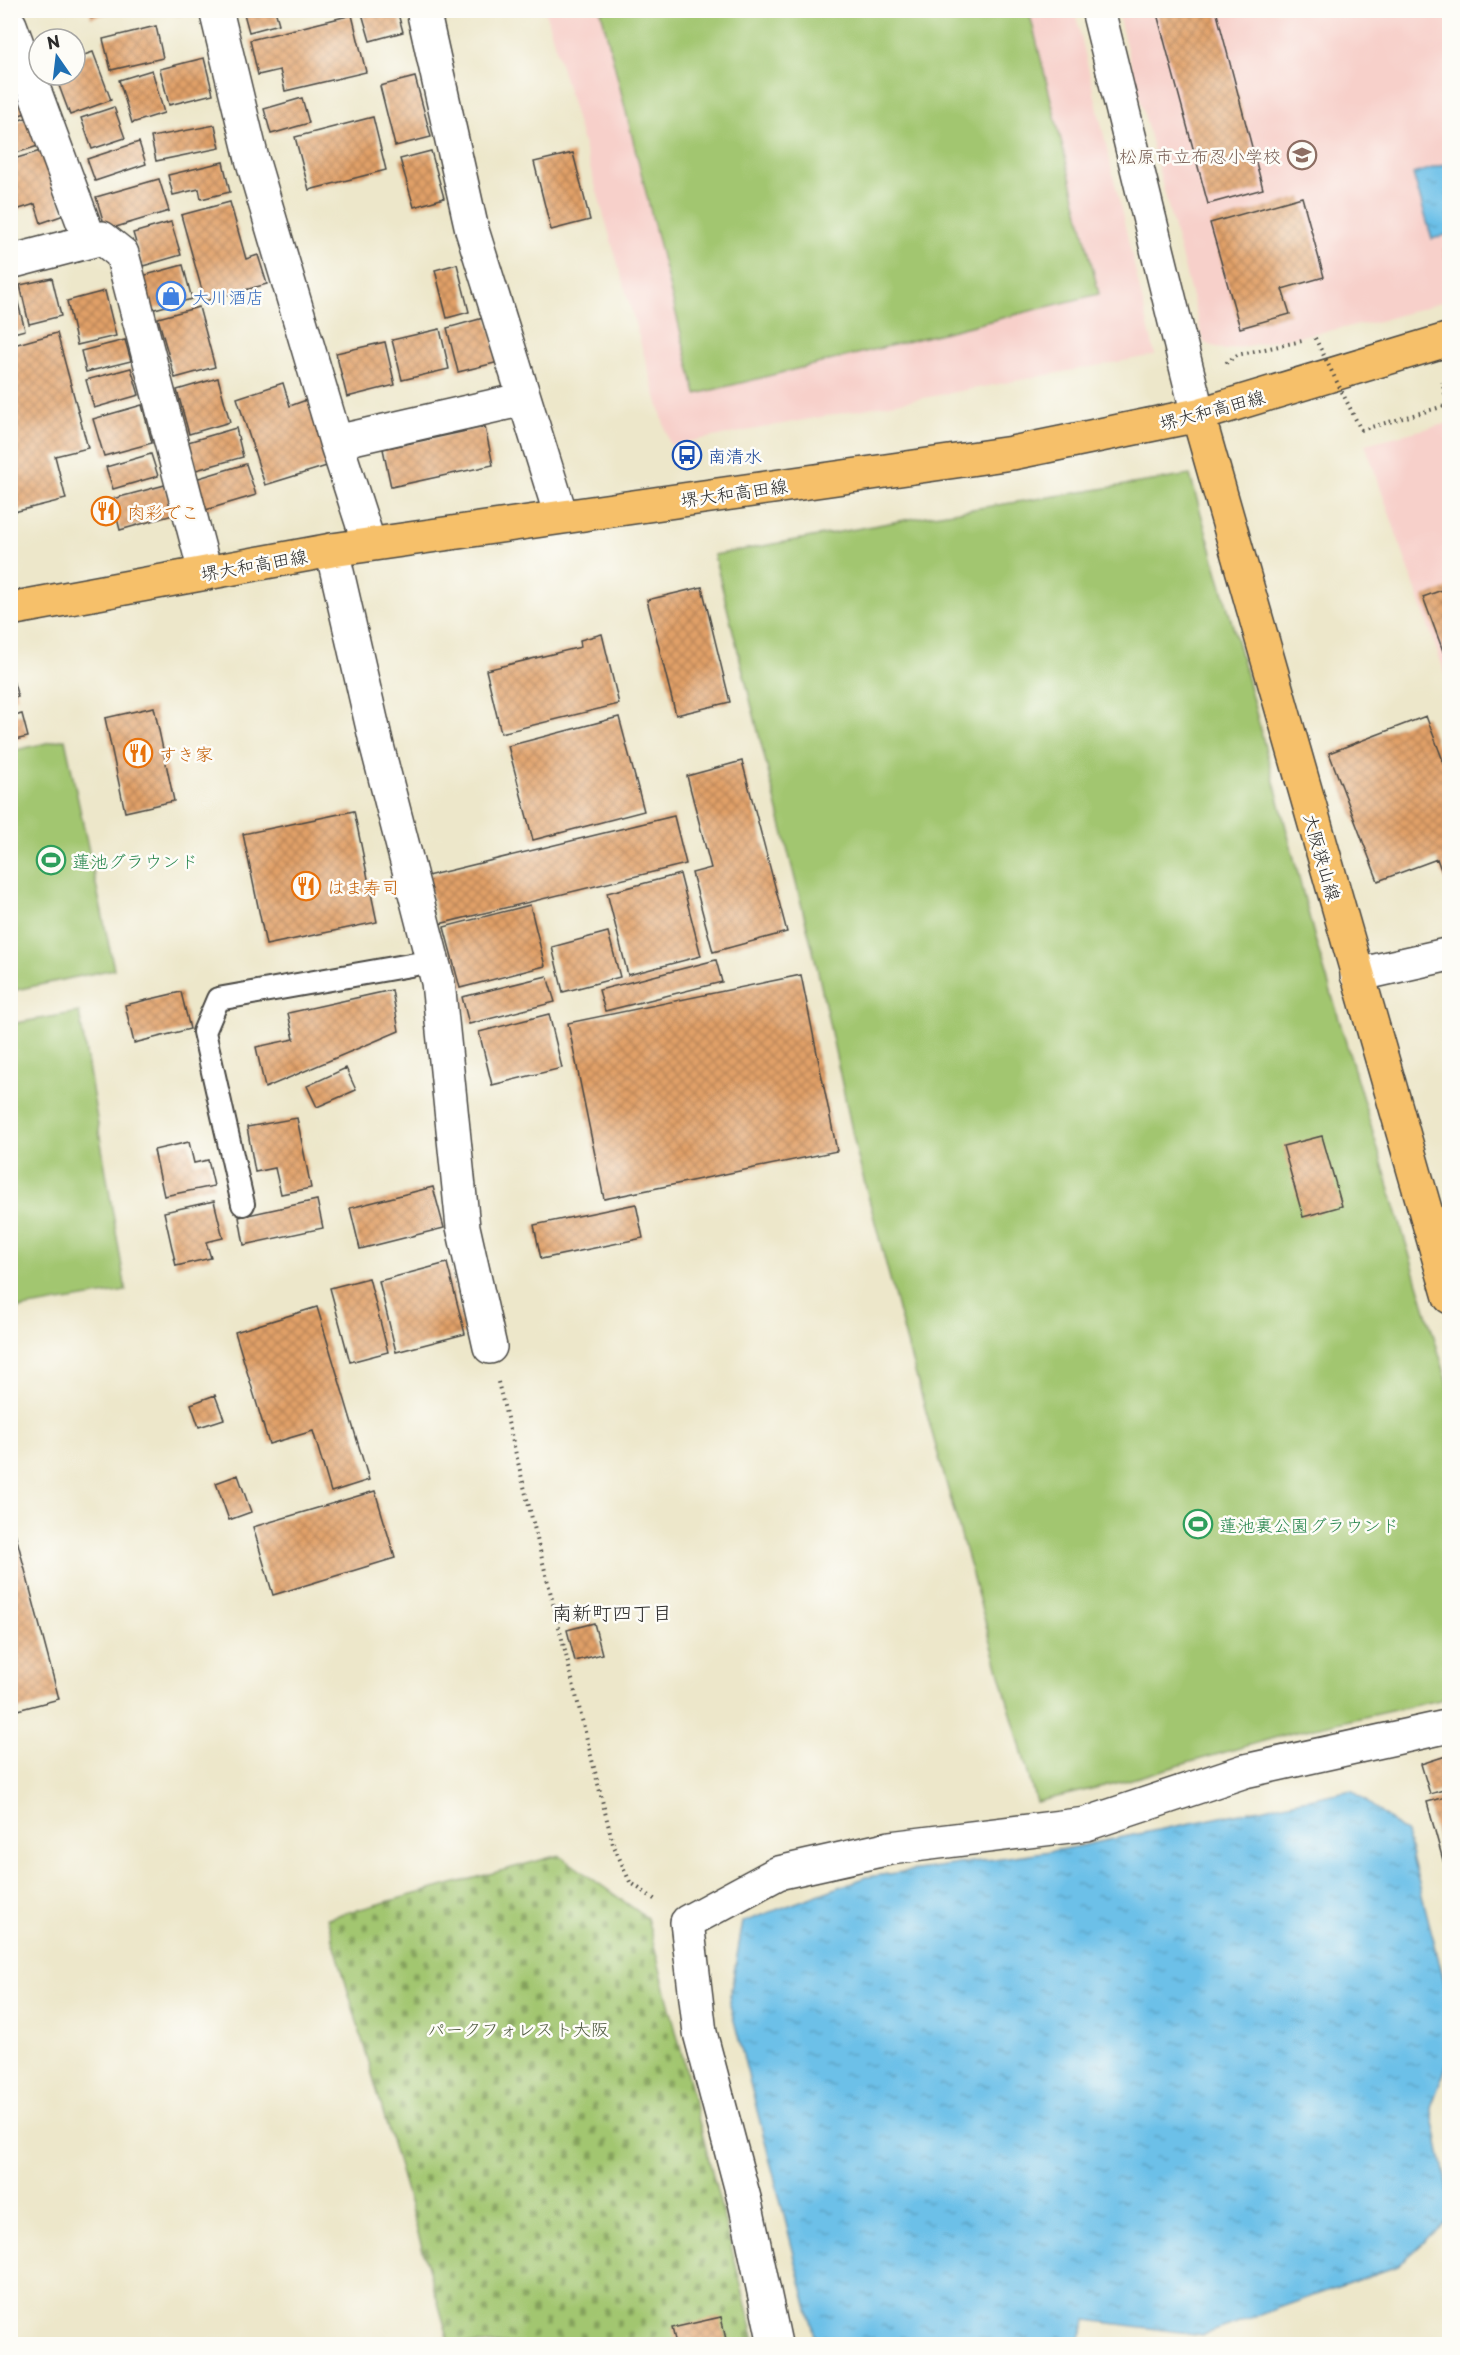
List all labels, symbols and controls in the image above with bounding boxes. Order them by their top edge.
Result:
north arrow [27,27,87,87]
text: N [44,28,62,55]
school or university icon: 松原市立布忍小学校 [1286,139,1318,171]
place label: 松原市立布忍小学校 [1119,142,1281,169]
shop icon: 大川酒店 [155,280,187,312]
place label: 大川酒店 [192,283,264,310]
street label: 堺大和高田線 [1156,382,1268,436]
bus stop icon: 南清水 [671,439,703,471]
place label: 南清水 [708,442,762,469]
street label: 堺大和高田線 [679,471,789,513]
restaurant icon: 肉彩でこ [90,495,122,527]
place label: 肉彩でこ [127,498,199,525]
street label: 堺大和高田線 [198,541,310,587]
restaurant icon: すき家 [122,737,154,769]
place label: すき家 [159,740,213,767]
street label: 大阪狭山線 [1298,810,1348,904]
sports icon: 蓮池グラウンド [35,844,67,876]
place label: 蓮池グラウンド [72,847,198,874]
restaurant icon: はま寿司 [290,870,322,902]
place label: はま寿司 [327,873,399,900]
sports icon: 蓮池裏公園グラウンド [1182,1508,1214,1540]
place label: 蓮池裏公園グラウンド [1219,1511,1399,1538]
district label: 南新町四丁目 [552,1597,672,1627]
park label: パークフォレスト大阪 [427,2015,609,2042]

